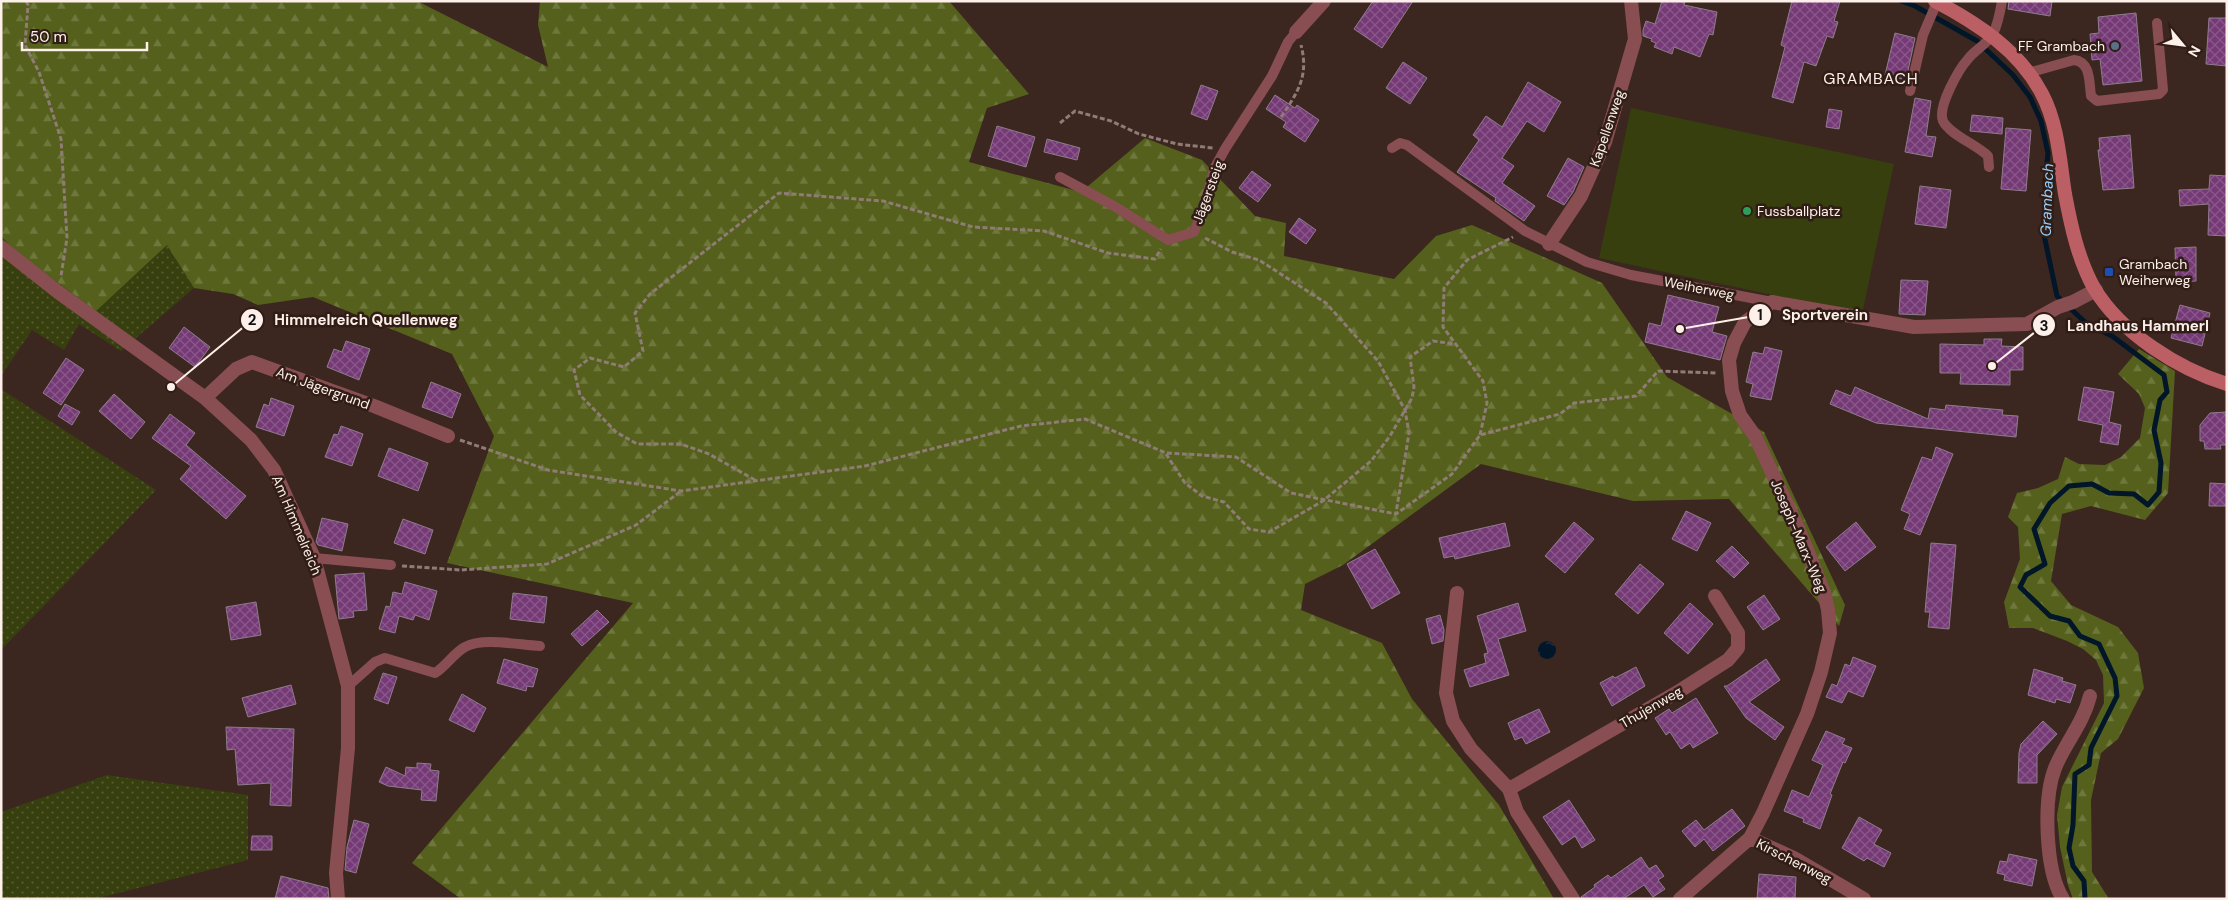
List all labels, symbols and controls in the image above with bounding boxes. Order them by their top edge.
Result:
scale bar [22,20,148,52]
north arrow [2158,20,2208,70]
text: 50 m [30,27,67,47]
place label: FF Grambach [2018,37,2105,55]
marker: FF Grambach [2109,40,2121,52]
text: N [2184,42,2205,60]
district label: GRAMBACH [1823,68,1919,89]
street label: Kapellenweg [1585,87,1629,169]
street label: Jägersteig [1188,158,1228,226]
water label: Grambach [2036,163,2058,237]
place label: Fussballplatz [1757,202,1840,220]
marker: Fussballplatz [1741,205,1753,217]
place label: Grambach Weiherweg [2119,255,2191,289]
marker: Grambach Weiherweg [2103,266,2115,278]
street label: Weiherweg [1662,272,1736,304]
callout: Sportverein [1747,300,1879,330]
callout: Himmelreich Quellenweg [240,305,468,335]
text: 1 [1757,305,1763,325]
text: Sportverein [1782,305,1868,325]
text: 2 [248,310,257,330]
text: Himmelreich Quellenweg [274,310,458,330]
callout: Landhaus Hammerl [2032,310,2219,340]
text: 3 [2039,316,2049,336]
text: Landhaus Hammerl [2067,316,2209,336]
street label: Am Jägergrund [274,363,372,413]
street label: Am Himmelreich [268,472,326,578]
street label: Joseph-Marx-Weg [1767,476,1831,596]
street label: Thujenweg [1616,682,1686,732]
street label: Kirschenweg [1753,834,1835,888]

